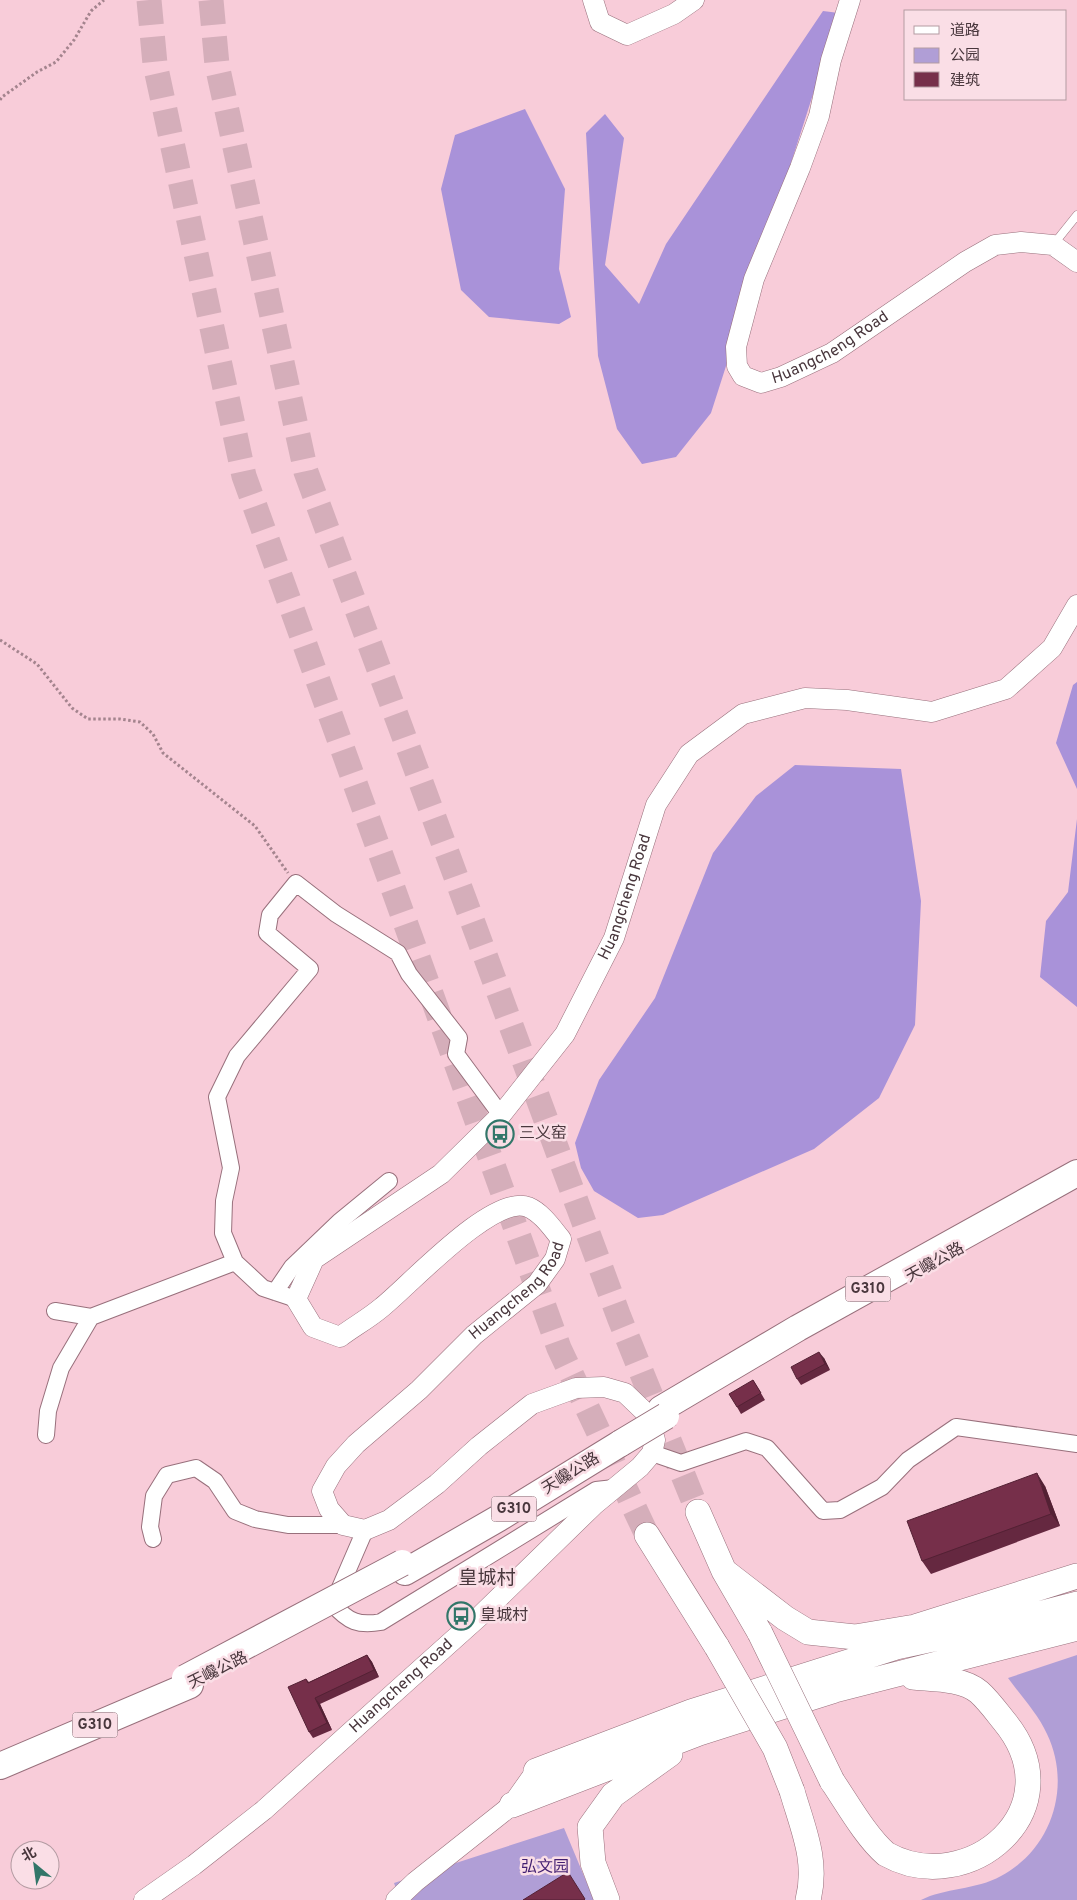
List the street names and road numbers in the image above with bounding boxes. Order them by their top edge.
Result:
street label: Huangcheng Road [769,307,893,389]
street label: Huangcheng Road [594,832,656,964]
street label: 天巉公路 [902,1239,968,1287]
street label: Huangcheng Road [465,1240,570,1345]
road number: G310 [846,1276,890,1302]
street label: 天巉公路 [539,1449,603,1499]
road number: G310 [492,1496,536,1522]
street label: Huangcheng Road [346,1635,457,1738]
street label: 天巉公路 [185,1648,251,1694]
road number: G310 [72,1712,118,1738]

